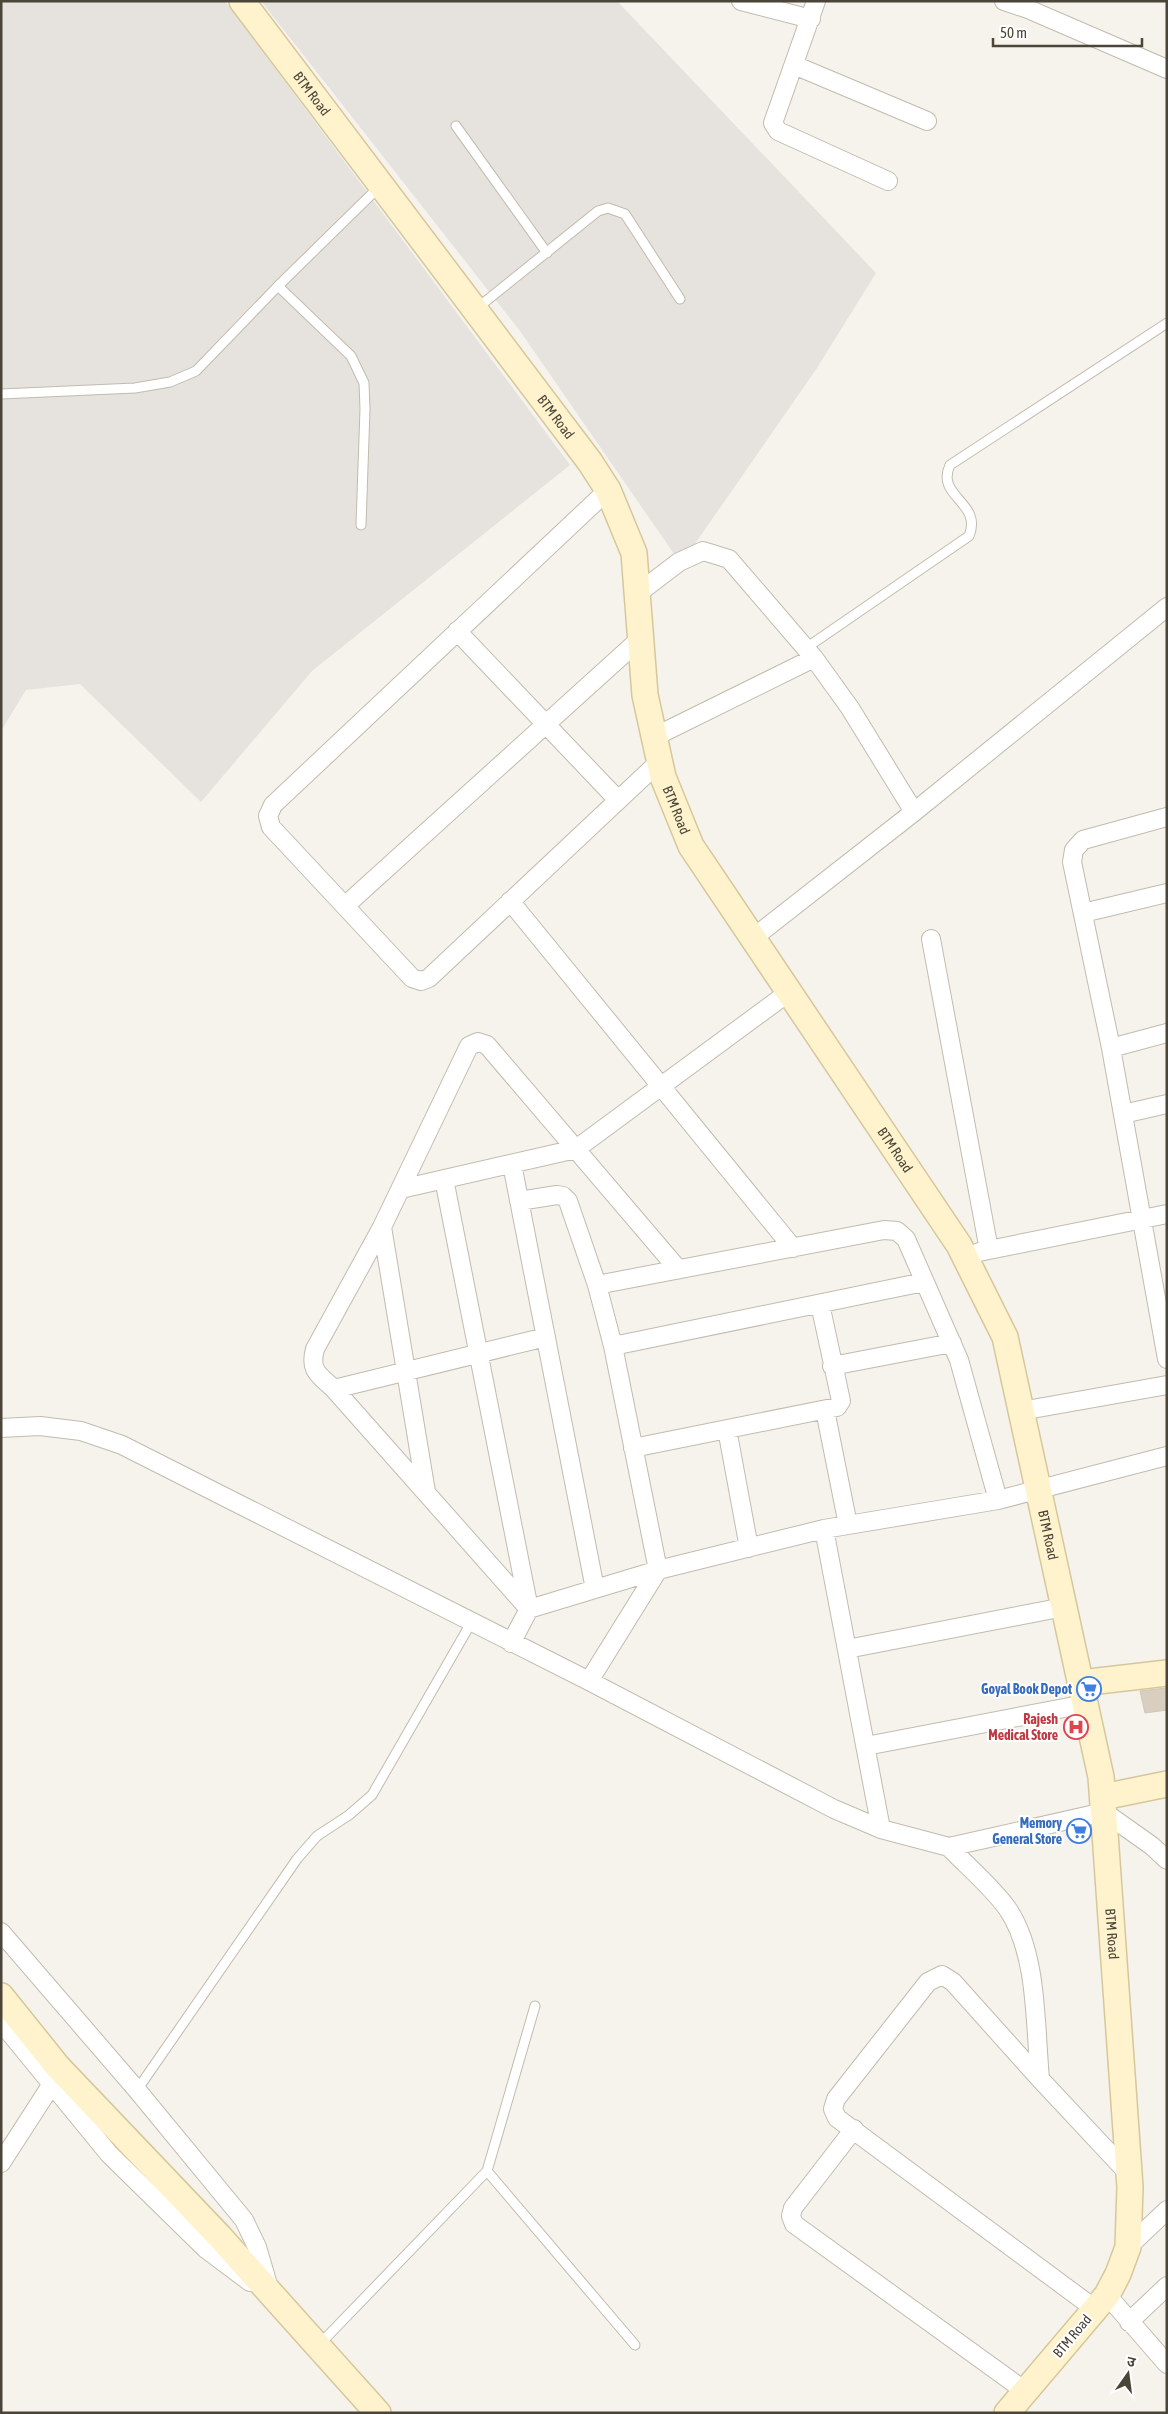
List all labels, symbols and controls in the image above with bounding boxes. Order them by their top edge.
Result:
scale bar [993,15,1142,47]
text: 50 m [1000,24,1027,41]
street label: BTM Road [290,68,334,119]
street label: BTM Road [534,392,578,442]
street label: BTM Road [659,783,693,837]
street label: BTM Road [874,1124,916,1175]
street label: BTM Road [1035,1508,1061,1561]
supermarket icon: Goyal Book Depot [1076,1676,1102,1702]
place label: Goyal Book Depot [981,1681,1072,1697]
place label: Rajesh Medical Store [988,1711,1058,1743]
hospital icon: Rajesh Medical Store [1063,1714,1089,1740]
place label: Memory General Store [992,1815,1062,1847]
supermarket icon: Memory General Store [1066,1818,1092,1844]
street label: BTM Road [1102,1908,1122,1960]
street label: BTM Road [1050,2311,1094,2361]
north arrow [1103,2349,1153,2399]
text: उ [1125,2353,1138,2370]

